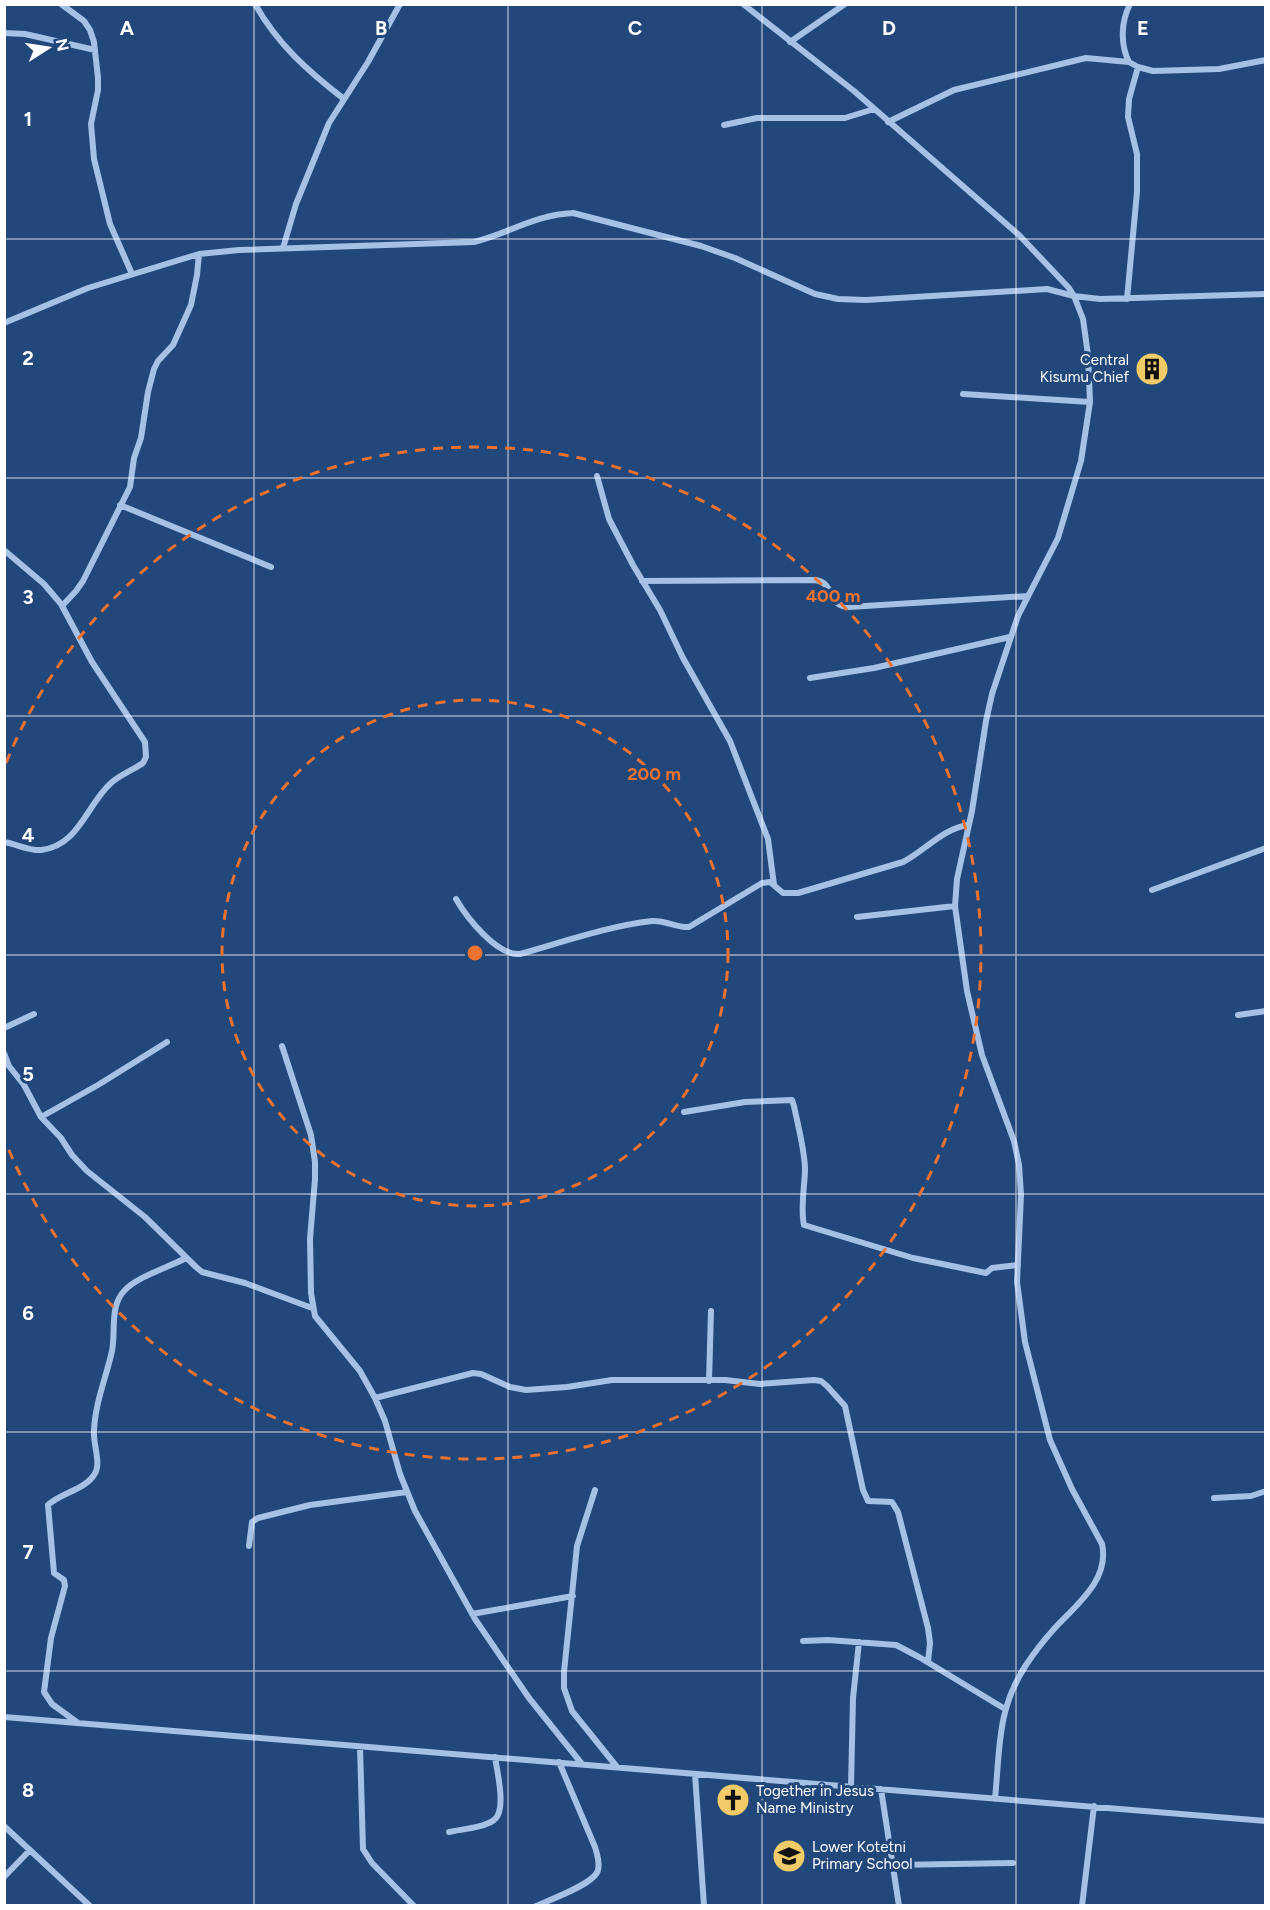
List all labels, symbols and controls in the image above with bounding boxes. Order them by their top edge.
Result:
text: A [120,16,135,40]
text: B [375,16,387,40]
text: C [628,16,642,40]
text: D [882,16,896,40]
text: E [1137,16,1149,40]
north arrow [18,18,78,78]
text: N [52,37,73,53]
text: 1 [24,107,32,131]
text: 2 [22,346,34,370]
place label: Central Kisumu Chief [1040,351,1129,386]
building icon: Central Kisumu Chief [1134,351,1170,387]
text: 3 [22,585,34,609]
text: 400 m [806,585,860,607]
text: 200 m [627,763,681,785]
text: 4 [22,823,35,847]
centre of rings [465,943,485,963]
text: 5 [22,1062,34,1086]
text: 6 [22,1301,34,1325]
text: 7 [22,1540,34,1564]
text: 8 [22,1778,34,1802]
church icon: Together in Jesus Name Ministry [715,1782,751,1818]
place label: Together in Jesus Name Ministry [756,1782,874,1817]
school or university icon: Lower Kotetni Primary School [771,1838,807,1874]
place label: Lower Kotetni Primary School [812,1838,913,1873]

